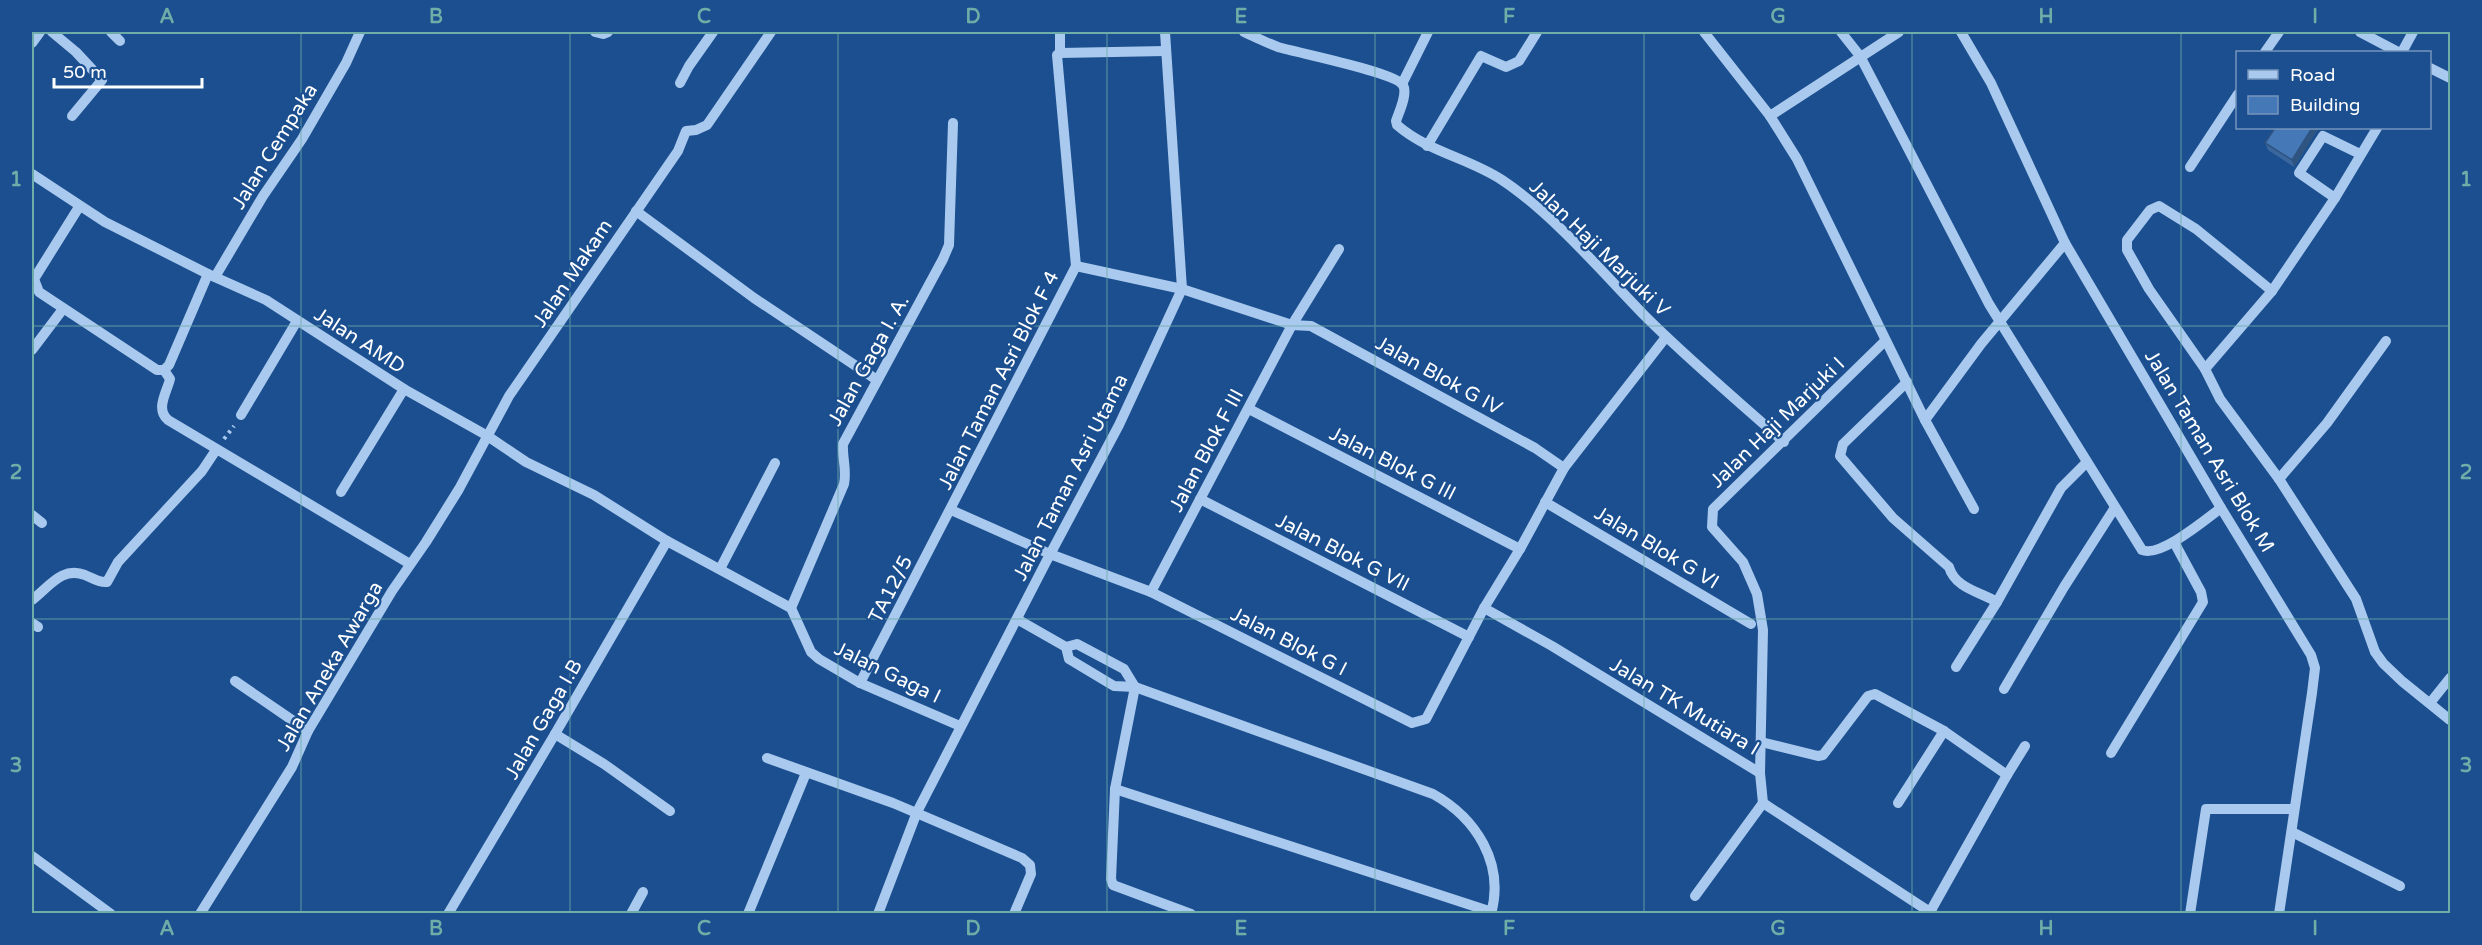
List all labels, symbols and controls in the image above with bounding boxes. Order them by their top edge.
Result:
text: A [160,5,175,29]
text: B [429,5,443,29]
text: C [697,5,711,29]
text: D [965,5,981,29]
text: E [1235,5,1248,29]
text: F [1503,5,1515,29]
text: G [1770,5,1786,29]
text: H [2038,5,2054,29]
text: I [2312,5,2318,29]
scale bar [54,51,202,89]
legend [2236,51,2431,129]
text: 50 m [63,61,107,83]
text: Road [2290,64,2335,86]
street label: Jalan Cempaka [227,79,323,214]
text: Building [2290,94,2360,116]
text: 1 [10,168,22,192]
text: 1 [2460,168,2472,192]
street label: Jalan Haji Marjuki V [1524,175,1675,322]
street label: Jalan Makam [528,215,618,332]
street label: Jalan Taman Asri Blok F 4 [933,267,1065,494]
street label: Jalan Gaga I. A. [823,291,915,430]
street label: Jalan AMD [310,303,409,379]
street label: Jalan Blok G IV [1371,331,1506,421]
street label: Jalan Taman Asri Blok M [2139,346,2279,557]
street label: Jalan Haji Marjuki I [1705,352,1850,493]
street label: Jalan Taman Asri Utama [1008,370,1134,585]
street label: Jalan Blok F III [1164,385,1249,516]
street label: Jalan Blok G III [1325,422,1460,506]
text: 2 [10,461,22,485]
text: 2 [2460,461,2472,485]
street label: Jalan Blok G VI [1590,501,1723,594]
street label: Jalan Blok G VII [1272,509,1413,597]
street label: TA12/5 [864,552,918,627]
street label: Jalan Aneka Awarga [271,577,388,756]
street label: Jalan Blok G I [1226,602,1351,681]
street label: Jalan Gaga I [830,637,945,709]
street label: Jalan TK Mutiara I [1606,653,1763,761]
street label: Jalan Gaga I.B [500,655,588,784]
text: 3 [10,754,22,778]
text: 3 [2460,754,2472,778]
text: A [160,917,175,941]
text: B [429,917,443,941]
text: C [697,917,711,941]
text: D [965,917,981,941]
text: E [1235,917,1248,941]
text: F [1503,917,1515,941]
text: G [1770,917,1786,941]
text: H [2038,917,2054,941]
text: I [2312,917,2318,941]

